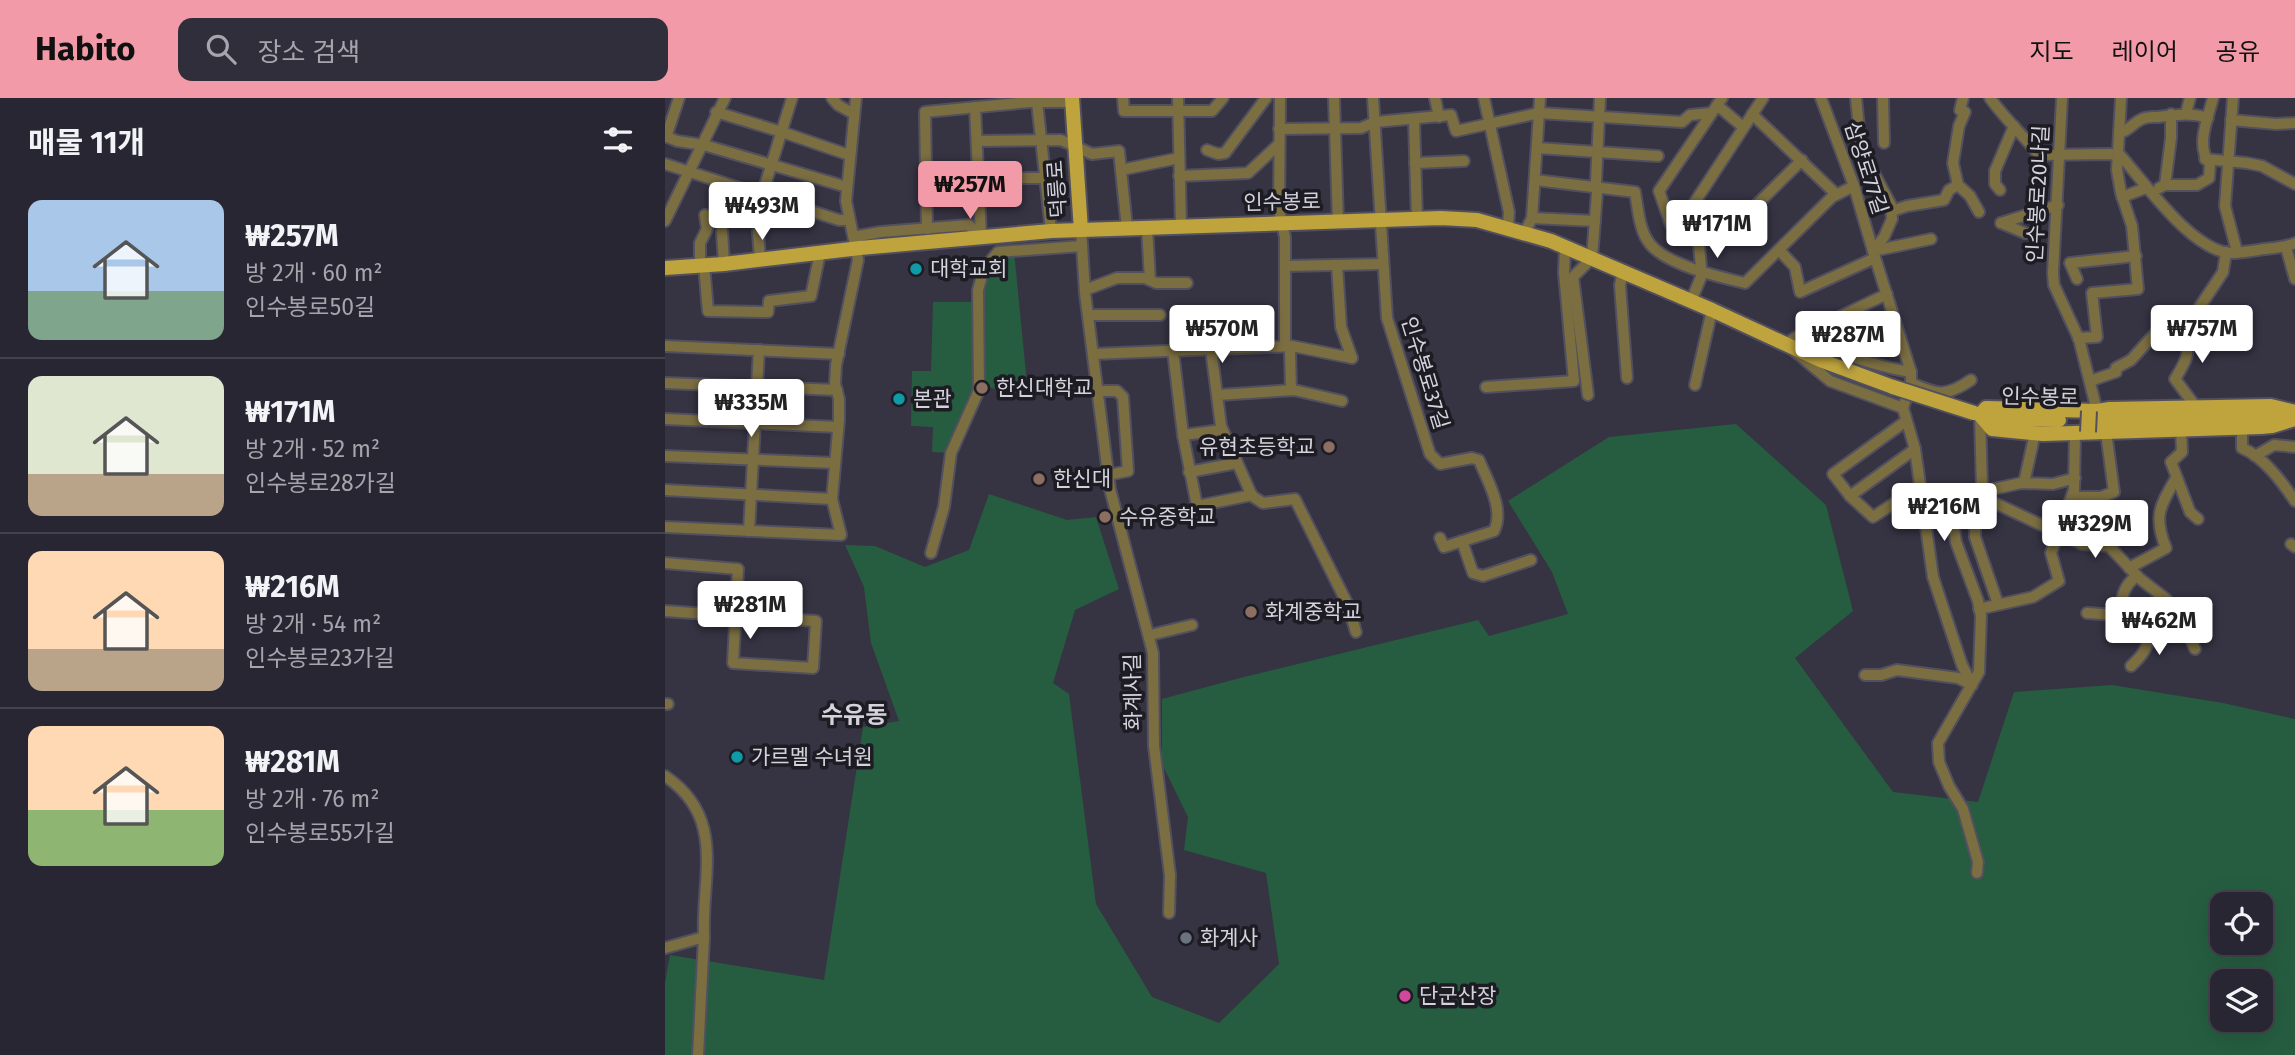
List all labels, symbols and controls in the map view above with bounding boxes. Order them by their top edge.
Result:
search box [178,18,668,81]
text: Habito [35,29,136,69]
icon: search [202,30,240,68]
text: 장소 검색 [258,37,360,68]
text: 지도 [2029,38,2074,66]
text: 레이어 [2112,38,2178,66]
text: 공유 [2216,38,2260,66]
street label: 삼양로77길 [1839,118,1893,218]
icon: filters [599,121,637,159]
street label: 인수봉로20나길 [2021,124,2055,264]
text: 매물 11개 [28,125,145,161]
street label: 덕릉로 [1042,159,1072,219]
pin: ₩257M [921,162,1019,221]
text: ₩257M [934,170,1006,198]
pin: ₩493M [713,183,811,242]
street label: 인수봉로 [1243,188,1321,216]
text: ₩493M [725,191,799,219]
pin: ₩171M [1668,200,1766,260]
text: ₩171M [1682,209,1752,237]
text: ₩257M [245,218,339,254]
icon: home [84,228,168,312]
place label: 대학교회 [930,256,1007,282]
text: 방 2개 · 60 m² [245,259,383,287]
marker: 대학교회 [908,261,924,277]
text: 인수봉로50길 [245,293,375,321]
pin: ₩570M [1173,306,1271,365]
pin: ₩757M [2153,306,2251,365]
pin: ₩287M [1799,312,1897,371]
text: ₩570M [1185,314,1259,342]
street label: 인수봉로37길 [1396,314,1454,432]
text: ₩757M [2167,314,2237,342]
text: ₩287M [1811,320,1885,348]
place label: 한신대학교 [996,375,1093,401]
pin: ₩335M [702,380,800,439]
marker: 한신대학교 [974,380,990,396]
street label: 인수봉로 [2001,383,2079,411]
place label: 본관 [913,386,952,412]
text: ₩335M [714,388,788,416]
marker: 본관 [891,391,907,407]
text: ₩171M [245,394,335,430]
icon: home [84,404,168,488]
place label: 유현초등학교 [1199,434,1315,460]
text: 방 2개 · 52 m² [245,435,380,463]
marker: 유현초등학교 [1321,439,1337,455]
place label: 한신대 [1053,466,1111,492]
text: 인수봉로28가길 [245,469,396,497]
marker: 한신대 [1031,471,1047,487]
pin: ₩216M [1895,484,1993,543]
text: ₩216M [1908,492,1980,520]
pin: ₩329M [2046,500,2144,560]
place label: 수유중학교 [1119,504,1216,530]
marker: 수유중학교 [1097,509,1113,525]
text: ₩329M [2058,509,2132,537]
text: ₩216M [245,569,340,605]
icon: home [84,579,168,663]
pin: ₩281M [701,582,799,641]
text: ₩281M [714,590,786,618]
pin: ₩462M [2110,598,2208,657]
place label: 화계중학교 [1265,599,1362,625]
marker: 화계중학교 [1243,604,1259,620]
text: ₩462M [2121,606,2197,634]
text: 방 2개 · 54 m² [245,610,381,638]
text: 인수봉로23가길 [245,644,395,672]
street label: 화계사길 [1119,653,1147,731]
district label: 수유동 [821,701,887,729]
text: ₩281M [245,744,340,780]
place label: 가르멜 수녀원 [751,744,873,770]
marker: 가르멜 수녀원 [729,749,745,765]
icon: home [84,754,168,838]
text: 방 2개 · 76 m² [245,785,379,813]
text: 인수봉로55가길 [245,819,395,847]
map controls [2210,892,2273,1032]
button: locate [2210,892,2273,955]
place label: 화계사 [1200,925,1258,951]
marker: 화계사 [1178,930,1194,946]
button: layers [2210,969,2273,1032]
place label: 단군산장 [1419,983,1496,1009]
marker: 단군산장 [1397,988,1413,1004]

